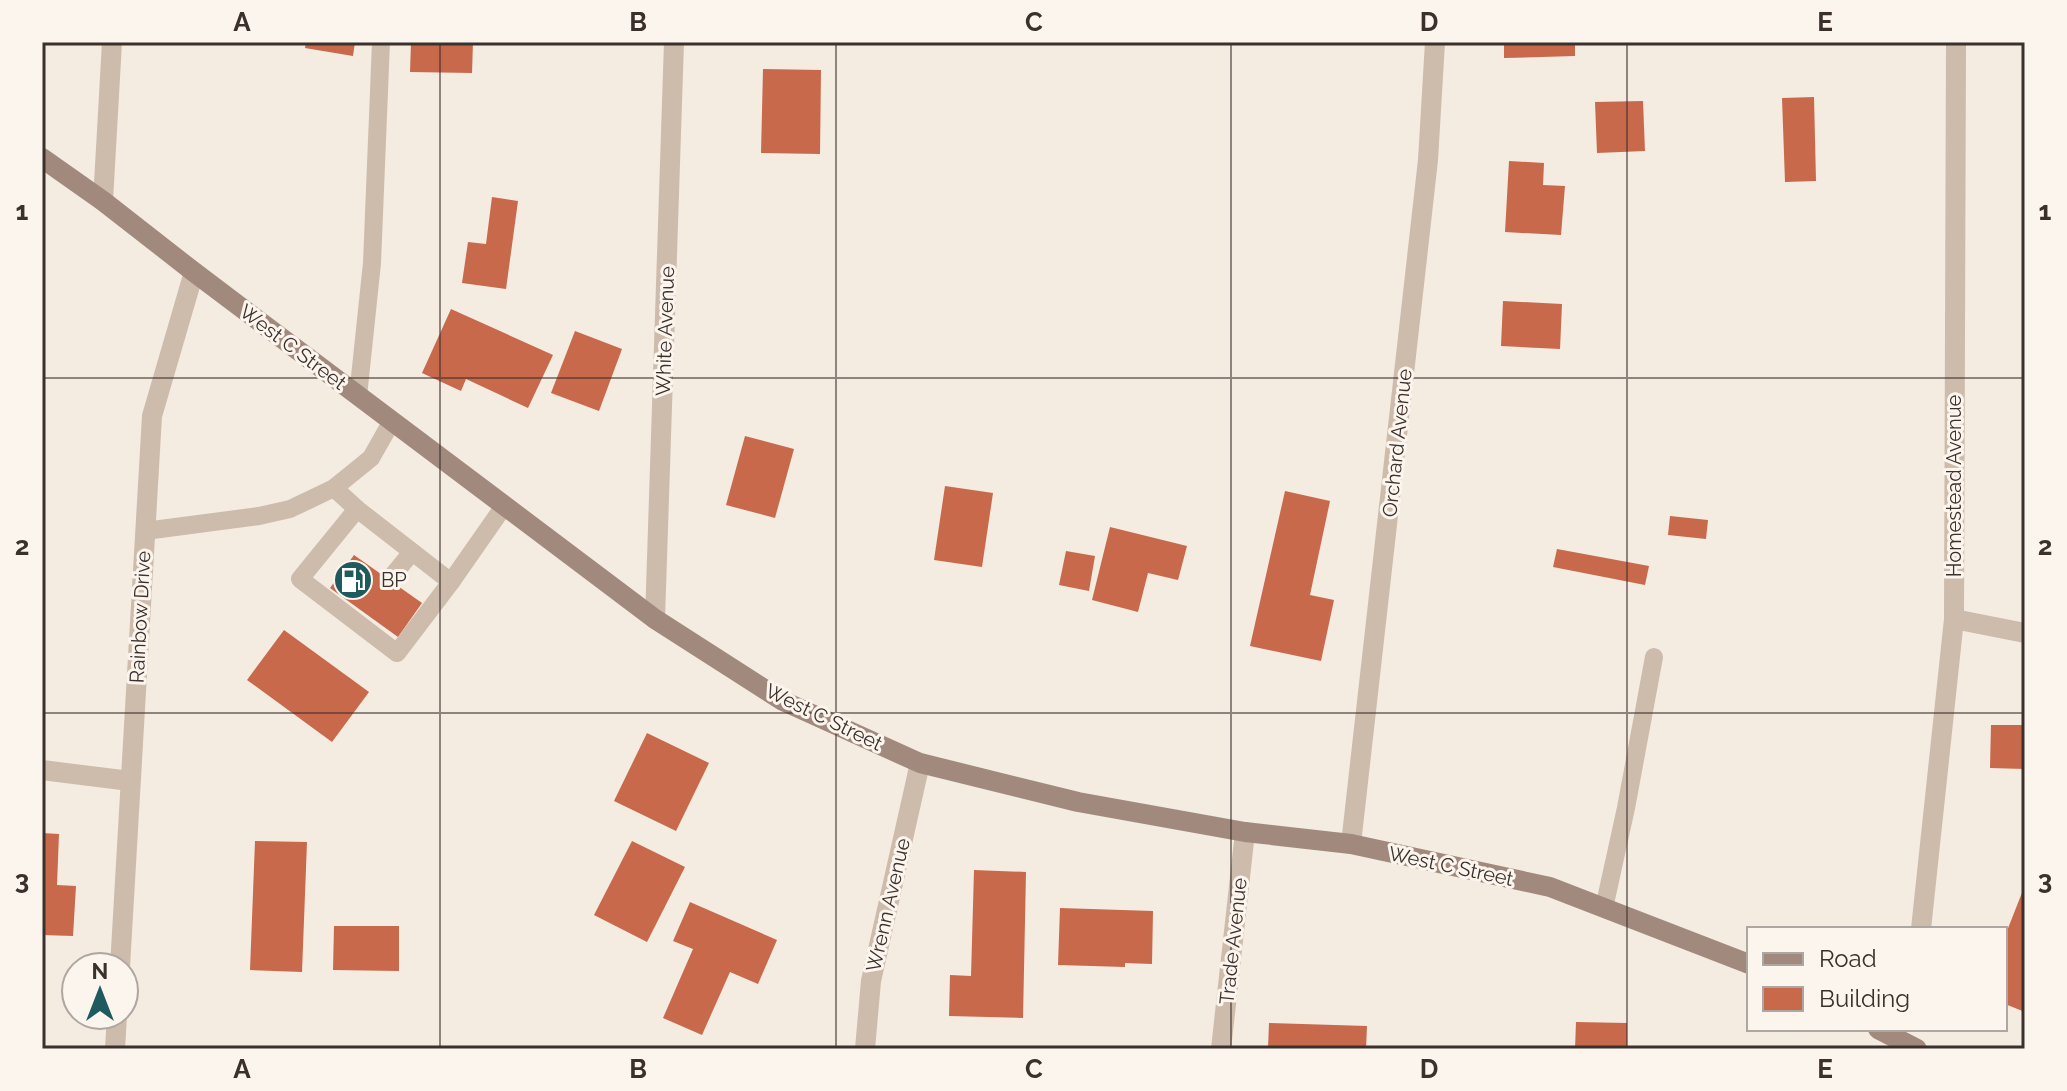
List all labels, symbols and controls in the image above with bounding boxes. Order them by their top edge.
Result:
text: A [233,7,251,37]
text: B [629,7,647,37]
text: C [1025,7,1043,37]
text: D [1420,7,1438,37]
text: E [1817,7,1833,37]
text: 1 [16,196,29,226]
text: 1 [2039,196,2052,226]
street label: White Avenue [651,265,679,396]
street label: West C Street [235,299,351,395]
street label: Orchard Avenue [1377,367,1417,518]
street label: Homestead Avenue [1942,394,1966,577]
text: 2 [15,531,29,561]
text: 2 [2038,531,2052,561]
street label: Rainbow Drive [125,550,155,684]
fuel station icon: BP [332,559,374,601]
place label: BP [381,568,407,592]
street label: West C Street [762,678,887,756]
street label: Wrenn Avenue [861,836,915,974]
street label: West C Street [1386,841,1516,891]
text: 3 [15,865,29,895]
text: 3 [2038,865,2052,895]
street label: Trade Avenue [1214,876,1252,1005]
legend [1747,927,2007,1031]
text: Road [1819,944,1877,973]
north arrow [60,951,140,1031]
text: N [92,958,108,984]
text: Building [1819,984,1910,1013]
text: A [233,1054,251,1084]
text: B [629,1054,647,1084]
text: C [1025,1054,1043,1084]
text: D [1420,1054,1438,1084]
text: E [1817,1054,1833,1084]

